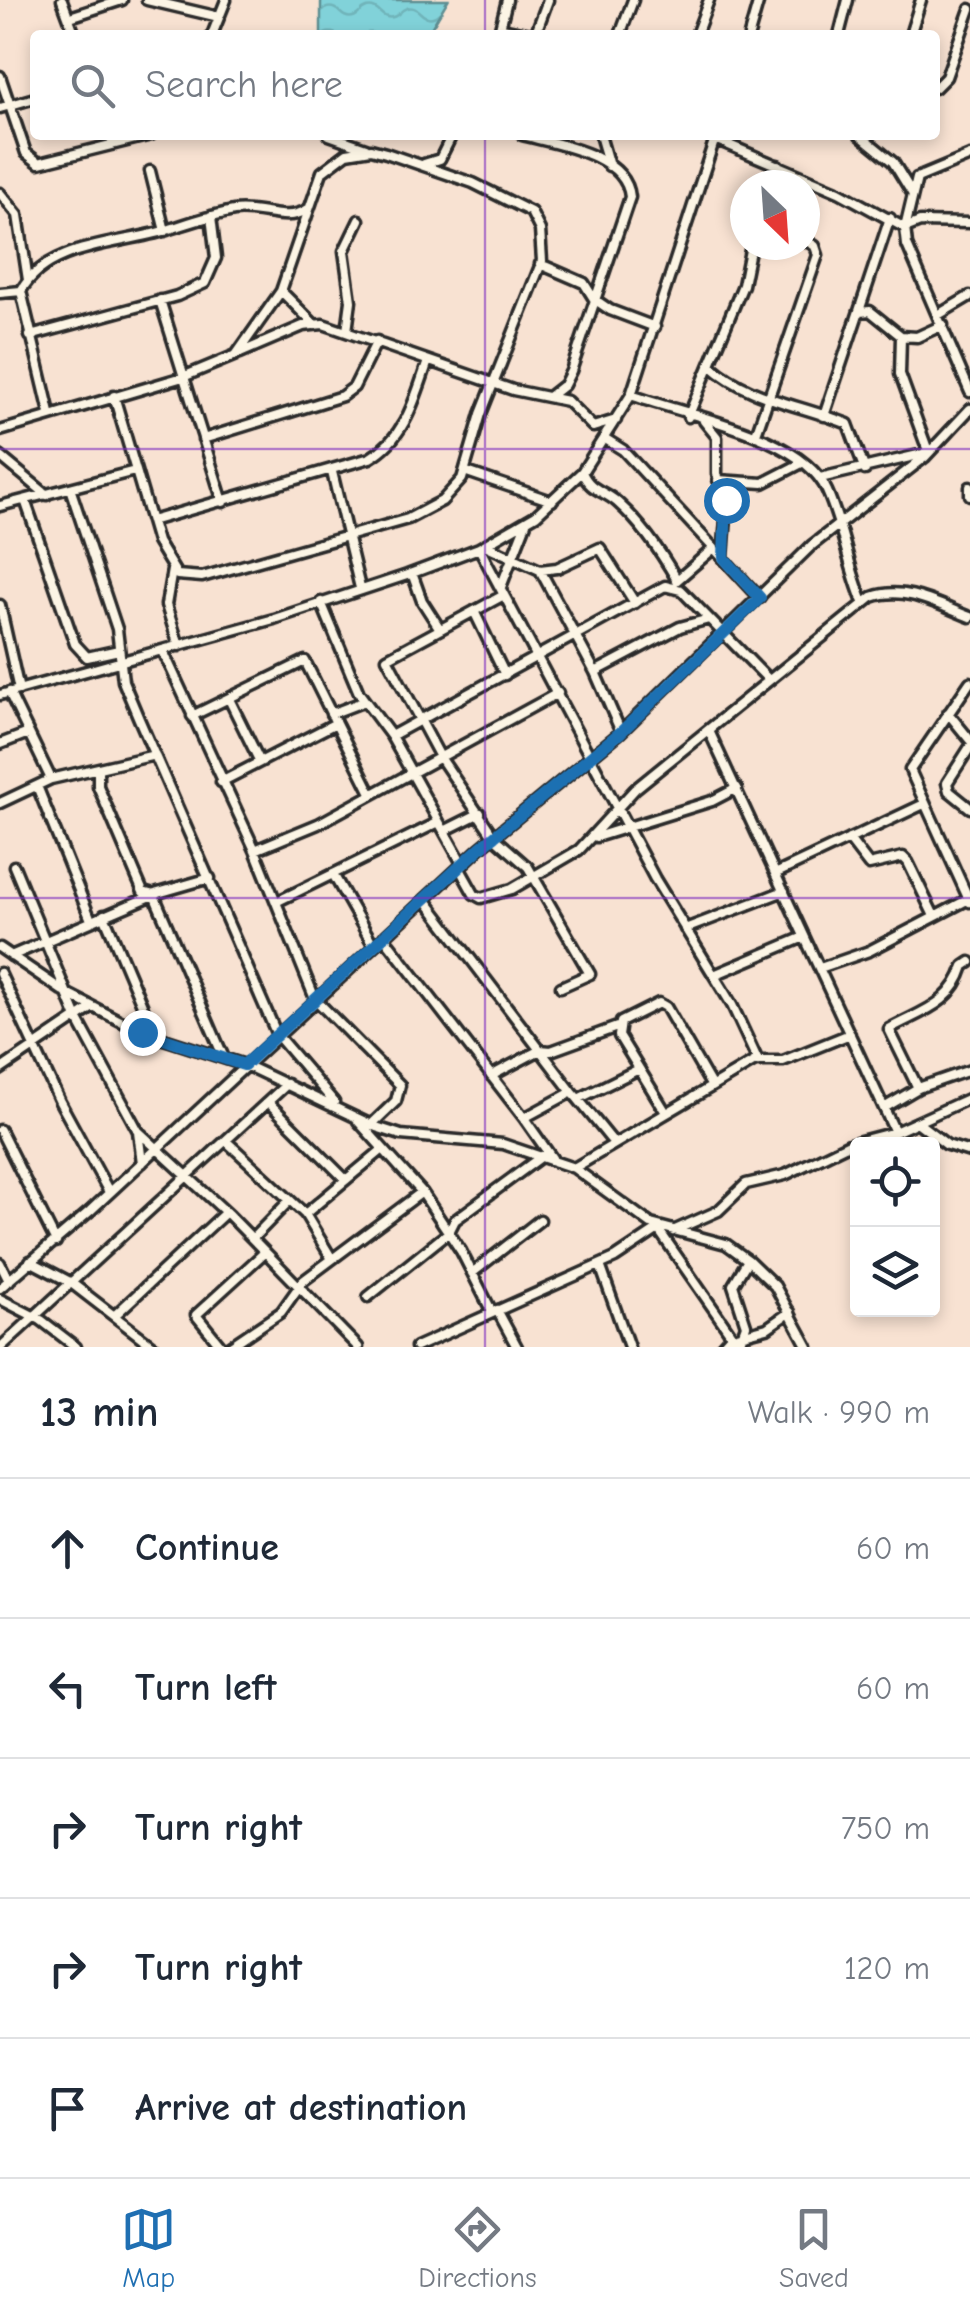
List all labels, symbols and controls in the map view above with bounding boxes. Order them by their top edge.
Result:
search box [30,30,940,140]
icon: search [65,58,120,113]
text: Search here [145,63,343,107]
north arrow [730,170,820,260]
route start [704,478,750,524]
route end [120,1010,166,1056]
map controls [850,1137,940,1317]
button: locate [850,1137,940,1227]
button: layers [850,1227,940,1317]
text: 13 min [40,1388,159,1437]
text: Walk · 990 m [748,1394,930,1431]
icon: ahead [40,1521,95,1576]
text: Continue [135,1526,279,1570]
text: 60 m [856,1530,930,1567]
icon: left [40,1661,95,1716]
text: Turn left [135,1666,276,1710]
text: 60 m [856,1670,930,1707]
icon: right [40,1801,95,1856]
text: Turn right [135,1806,302,1850]
text: 750 m [841,1810,930,1847]
icon: right [40,1941,95,1996]
text: Turn right [135,1946,302,1990]
text: 120 m [844,1950,930,1987]
icon: arrive [40,2081,95,2136]
text: Arrive at destination [135,2086,467,2130]
tab: Map [121,2202,176,2294]
tab: Directions [418,2202,537,2294]
tab: Saved [779,2202,849,2294]

